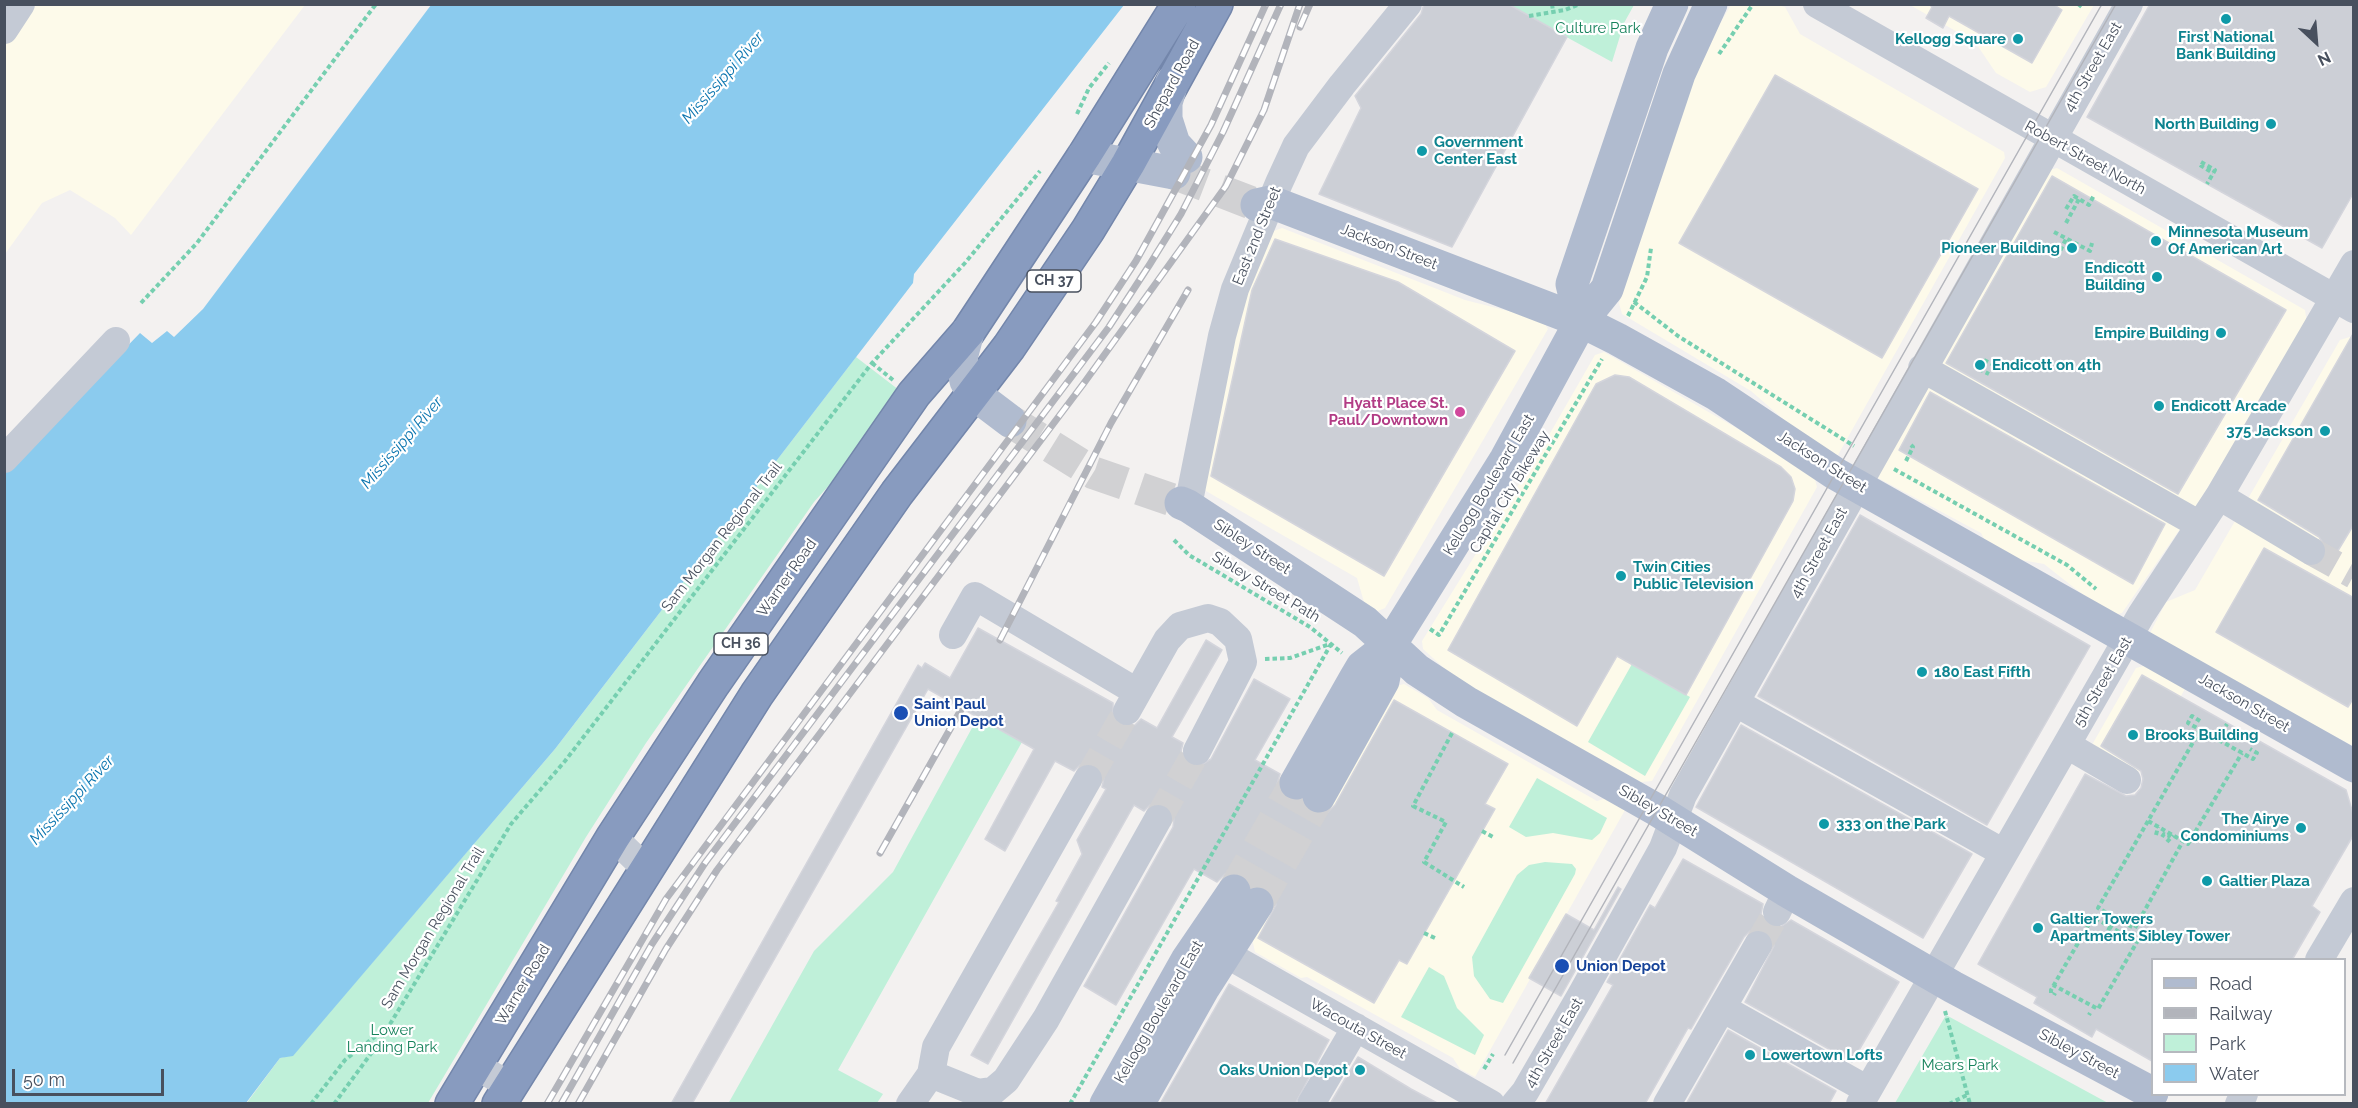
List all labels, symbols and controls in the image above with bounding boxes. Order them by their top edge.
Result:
marker: First National Bank Building [2219,12,2233,26]
north arrow [2286,12,2346,72]
park label: Culture Park [1555,19,1641,37]
street label: 4th Street East [2060,19,2126,115]
water label: Mississippi River [678,28,768,128]
place label: First National Bank Building [2176,28,2276,63]
place label: Kellogg Square [1895,30,2006,48]
marker: Kellogg Square [2011,32,2025,46]
street label: Shepard Road [1140,37,1204,131]
text: N [2314,47,2334,70]
place label: North Building [2154,115,2259,133]
street label: Robert Street North [2021,117,2149,199]
marker: North Building [2264,117,2278,131]
place label: Government Center East [1434,133,1523,168]
marker: Government Center East [1415,144,1429,158]
street label: East 2nd Street [1229,184,1285,288]
street label: Jackson Street [1338,220,1440,274]
place label: Minnesota Museum Of American Art [2168,223,2308,258]
marker: Minnesota Museum Of American Art [2149,234,2163,248]
place label: Pioneer Building [1941,239,2060,257]
marker: Pioneer Building [2065,241,2079,255]
place label: Endicott Building [2085,259,2145,294]
road number: CH 37 [1027,270,1081,292]
marker: Endicott Building [2150,270,2164,284]
place label: Empire Building [2094,324,2209,342]
marker: Empire Building [2214,326,2228,340]
place label: Endicott on 4th [1992,356,2101,374]
marker: Endicott on 4th [1973,358,1987,372]
water label: Mississippi River [357,393,447,493]
place label: Hyatt Place St. Paul/Downtown [1328,394,1448,429]
place label: Endicott Arcade [2171,397,2286,415]
marker: Endicott Arcade [2152,399,2166,413]
marker: Hyatt Place St. Paul/Downtown [1453,405,1467,419]
street label: Kellogg Boulevard East [1440,411,1538,559]
place label: 375 Jackson [2226,422,2313,440]
marker: 375 Jackson [2318,424,2332,438]
street label: Capital City Bikeway [1466,427,1554,557]
street label: Jackson Street [1774,427,1870,497]
street label: Sam Morgan Regional Trail [658,459,786,615]
street label: 4th Street East [1787,505,1851,601]
street label: Sibley Street [1210,516,1294,578]
street label: Warner Road [754,536,820,620]
street label: Sibley Street Path [1209,548,1323,626]
place label: Twin Cities Public Television [1633,558,1754,593]
marker: Twin Cities Public Television [1614,569,1628,583]
road number: CH 36 [714,633,768,655]
street label: 5th Street East [2070,634,2136,730]
place label: 180 East Fifth [1934,663,2030,681]
marker: 180 East Fifth [1915,665,1929,679]
street label: Jackson Street [2195,670,2293,736]
place label: Saint Paul Union Depot [914,695,1004,730]
marker: Saint Paul Union Depot [892,704,910,722]
place label: Brooks Building [2145,726,2259,744]
marker: Brooks Building [2126,728,2140,742]
water label: Mississippi River [26,751,118,849]
street label: Sibley Street [1615,781,1701,841]
place label: The Airye Condominiums [2181,810,2289,845]
place label: 333 on the Park [1836,815,1946,833]
marker: 333 on the Park [1817,817,1831,831]
marker: The Airye Condominiums [2294,821,2308,835]
street label: Sam Morgan Regional Trail [378,844,488,1012]
place label: Galtier Plaza [2219,872,2310,890]
marker: Galtier Plaza [2200,874,2214,888]
place label: Galtier Towers Apartments Sibley Tower [2050,910,2230,945]
marker: Galtier Towers Apartments Sibley Tower [2031,921,2045,935]
street label: Kellogg Boulevard East [1111,938,1207,1086]
street label: Warner Road [492,941,554,1029]
marker: Union Depot [1553,957,1571,975]
place label: Union Depot [1576,957,1666,975]
legend [2151,958,2346,1096]
text: Road [2209,973,2252,994]
street label: Wacouta Street [1307,995,1409,1063]
street label: 4th Street East [1521,995,1587,1091]
text: Railway [2209,1003,2273,1024]
park label: Lower Landing Park [347,1021,437,1056]
street label: Sibley Street [2036,1025,2122,1083]
text: Park [2209,1033,2246,1054]
place label: Lowertown Lofts [1762,1046,1883,1064]
marker: Lowertown Lofts [1743,1048,1757,1062]
park label: Mears Park [1922,1056,1998,1074]
scale bar [15,1057,166,1095]
place label: Oaks Union Depot [1219,1061,1348,1079]
marker: Oaks Union Depot [1353,1063,1367,1077]
text: Water [2209,1063,2259,1084]
text: 50 m [23,1069,65,1090]

